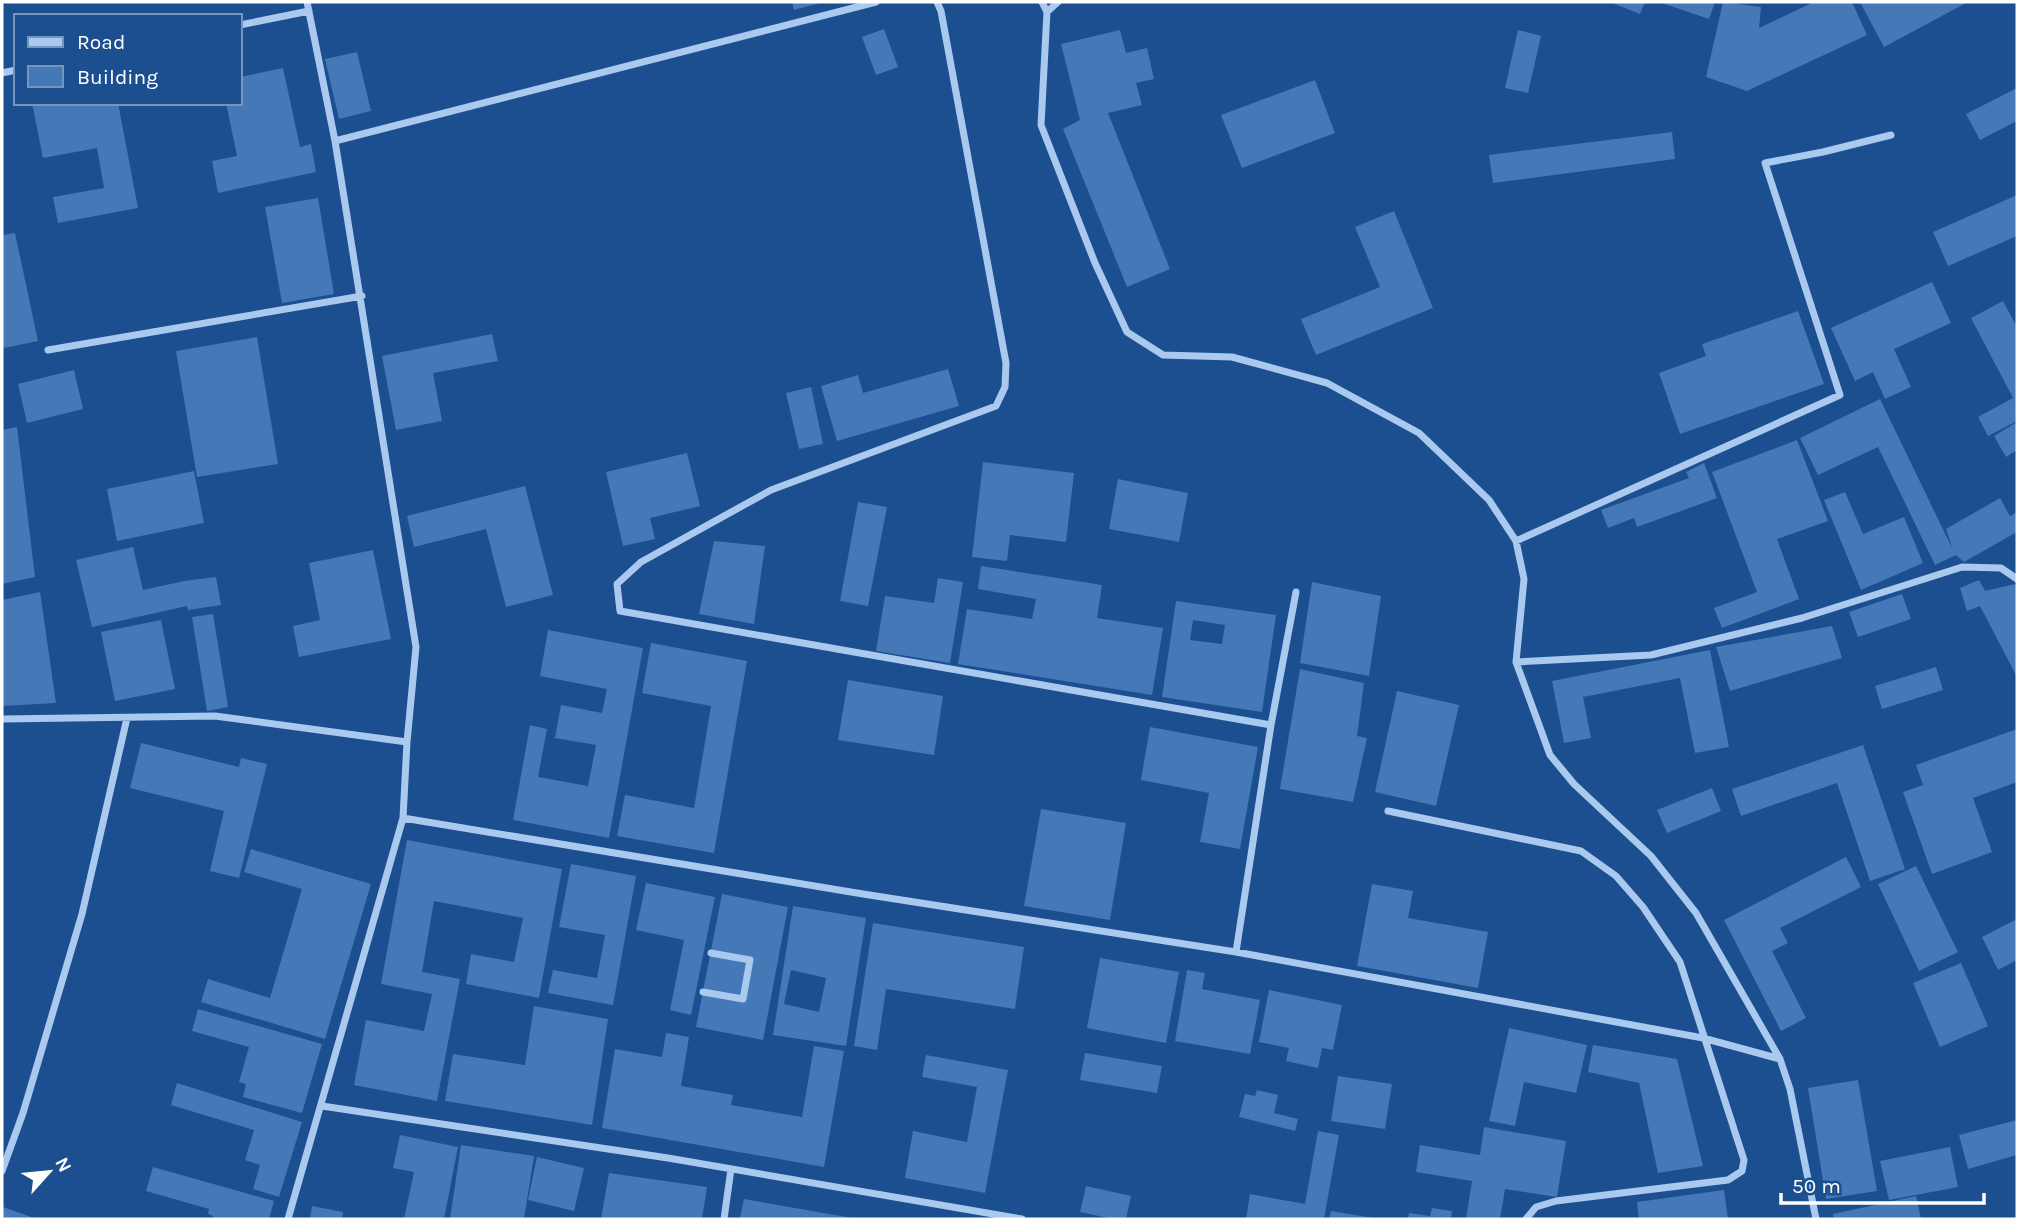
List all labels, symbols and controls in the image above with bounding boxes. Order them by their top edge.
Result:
legend [14,14,242,105]
text: Road [77,30,125,54]
text: Building [77,65,158,89]
north arrow [14,1137,84,1207]
text: N [50,1154,76,1176]
scale bar [1781,1162,1984,1206]
text: 50 m [1792,1174,1841,1198]

